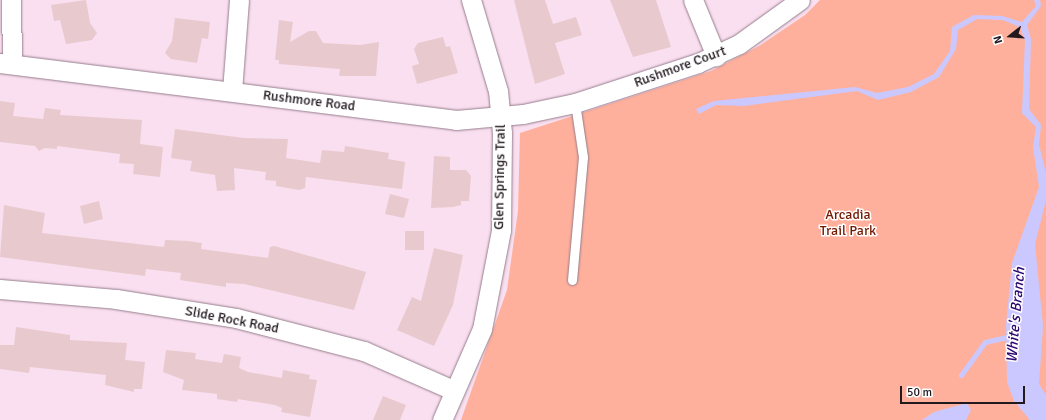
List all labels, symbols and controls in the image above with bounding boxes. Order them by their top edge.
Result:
north arrow [990,16,1030,56]
text: N [991,34,1005,45]
street label: Rushmore Court [632,43,728,91]
street label: Rushmore Road [262,87,356,115]
street label: Glen Springs Trail [491,124,509,230]
park label: Arcadia Trail Park [820,207,876,240]
water label: White's Branch [1003,267,1029,363]
street label: Slide Rock Road [184,303,280,337]
scale bar [902,378,1027,404]
text: 50 m [907,385,932,400]

